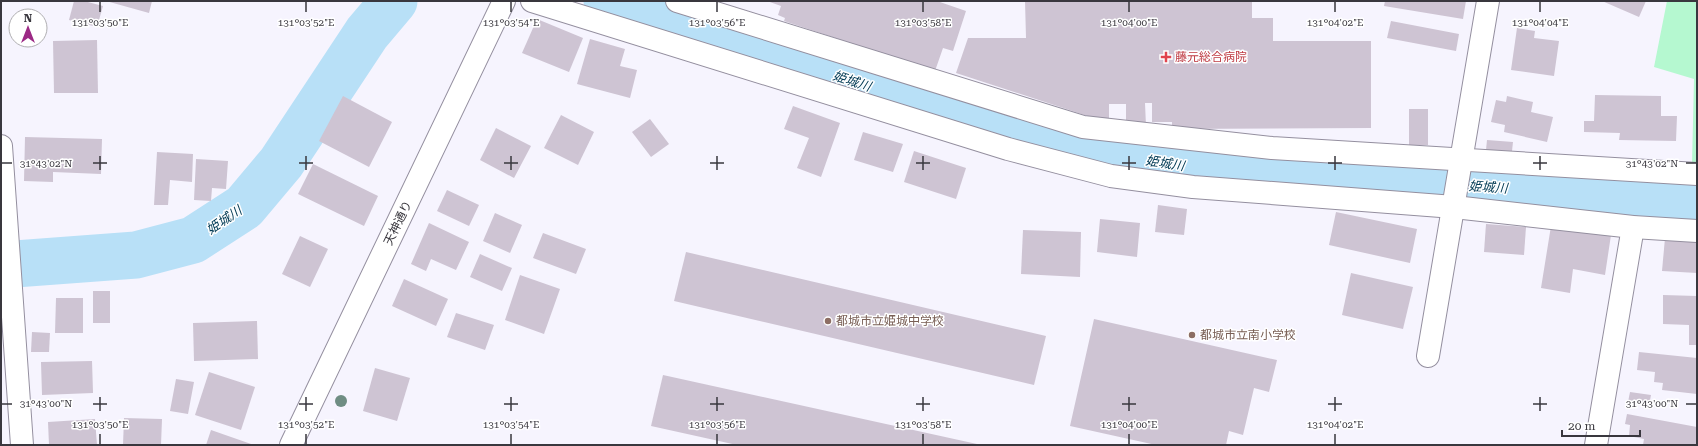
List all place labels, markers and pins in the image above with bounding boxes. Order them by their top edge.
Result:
place label: 藤元総合病院 [1175,50,1247,64]
marker: 藤元総合病院 [1160,51,1172,63]
place label: 都城市立姫城中学校 [836,314,944,328]
marker: 都城市立姫城中学校 [823,316,833,326]
place label: 都城市立南小学校 [1200,328,1296,342]
marker: 都城市立南小学校 [1187,330,1197,340]

